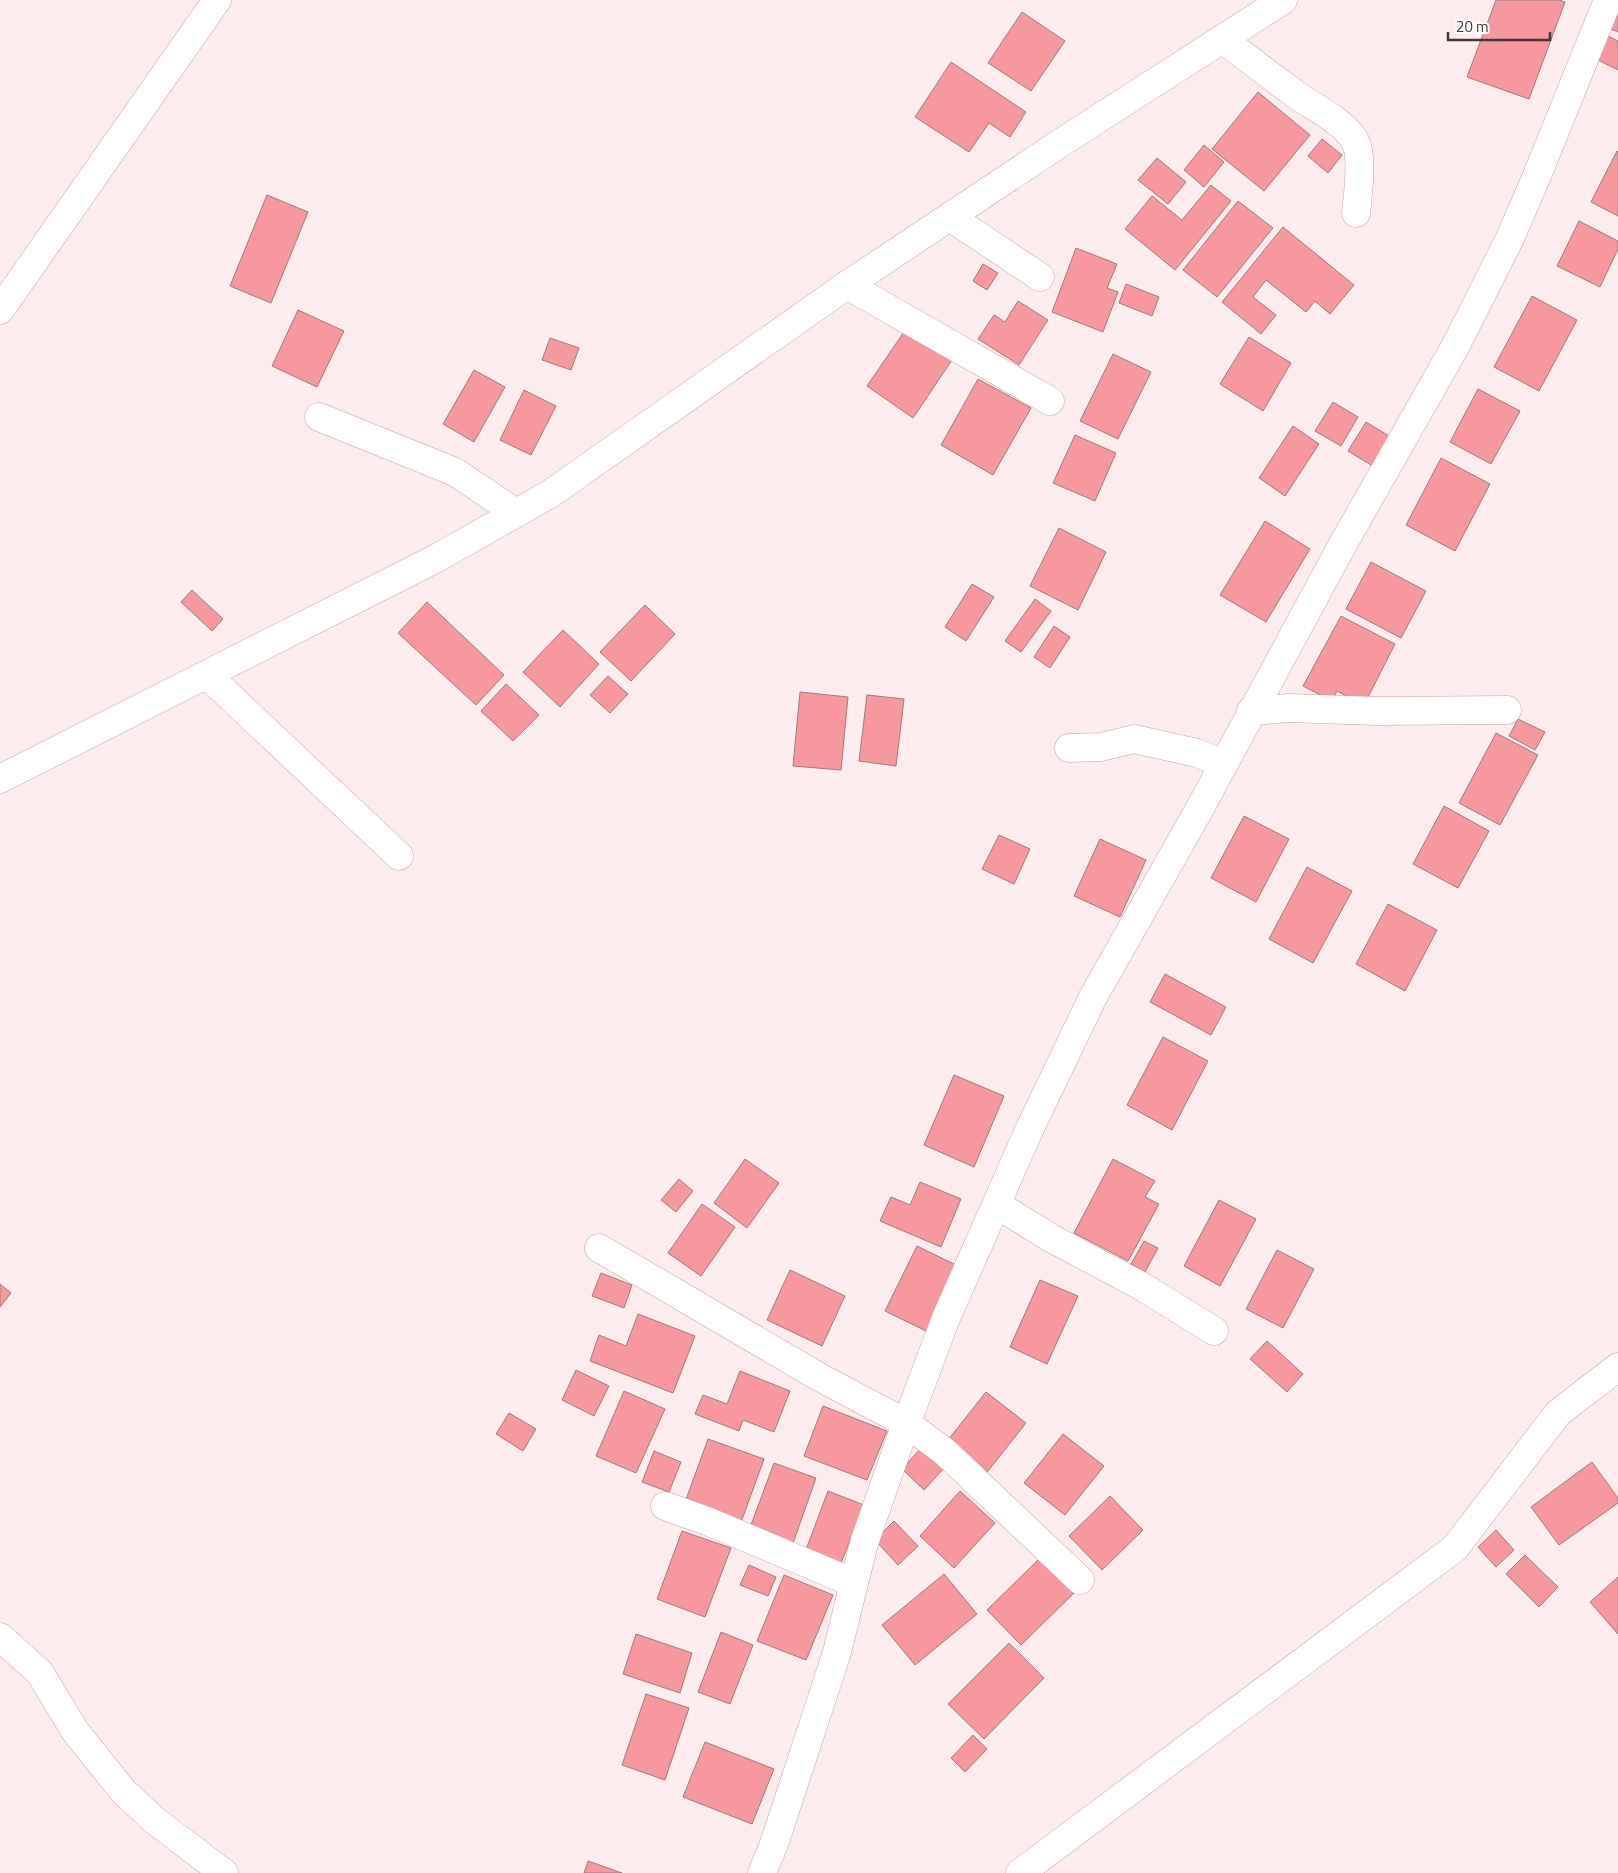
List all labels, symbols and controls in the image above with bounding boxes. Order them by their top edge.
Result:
scale bar [1448,10,1550,42]
text: 20 m [1456,15,1489,38]

